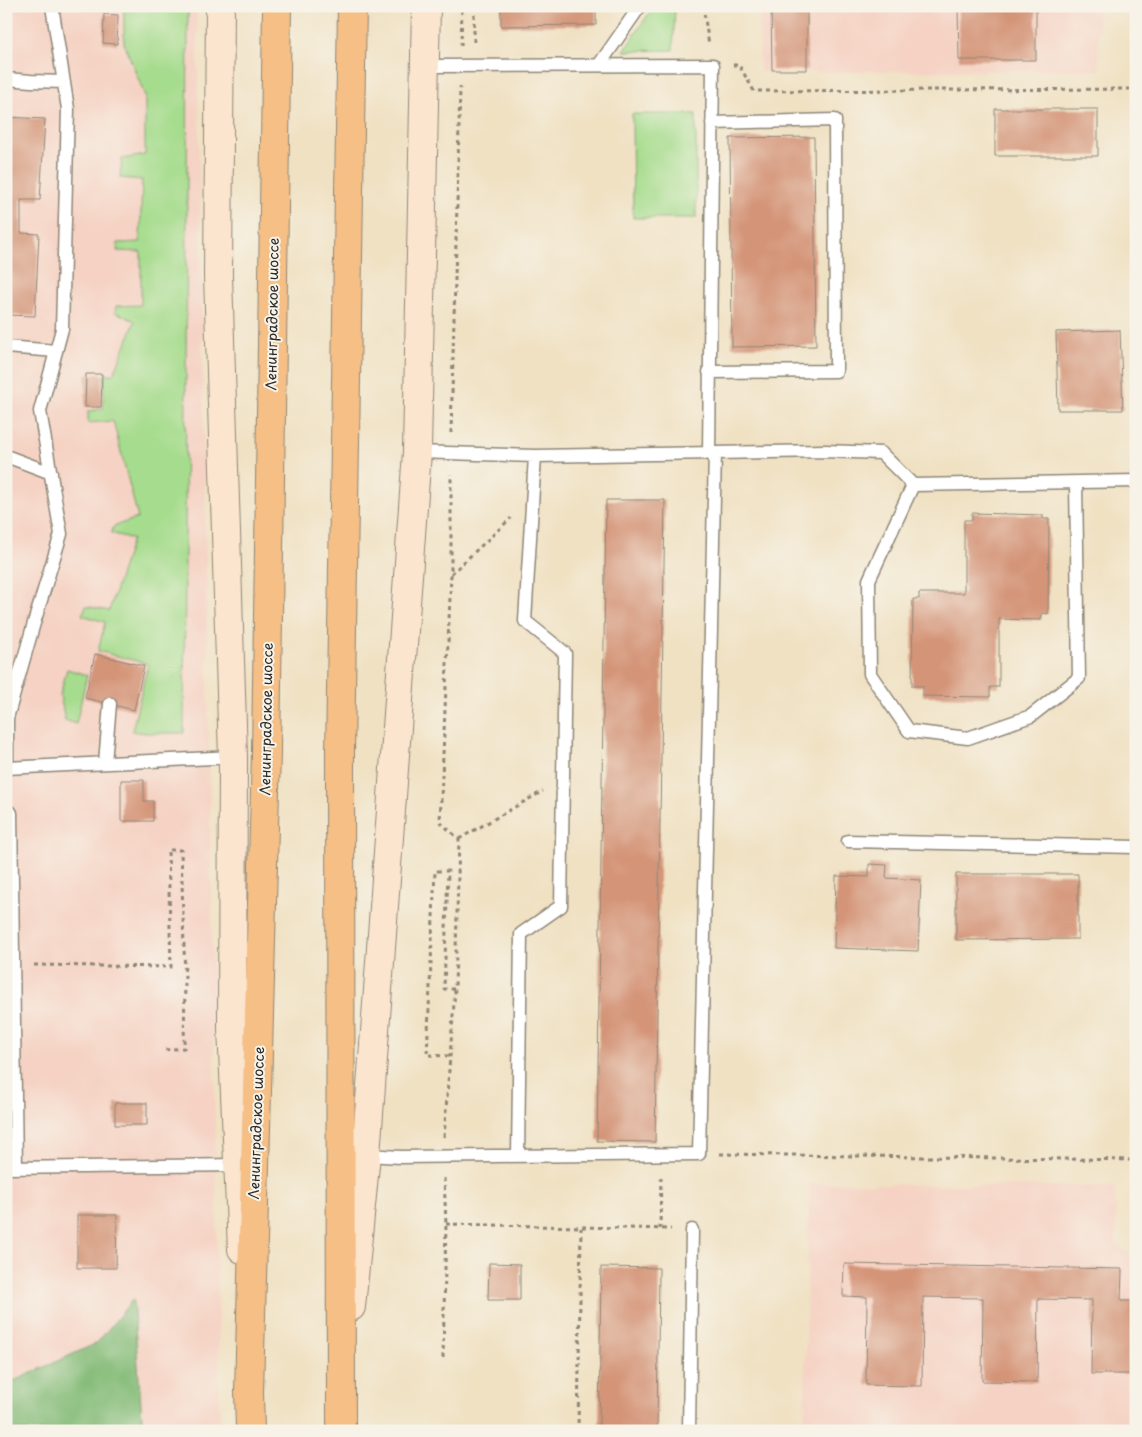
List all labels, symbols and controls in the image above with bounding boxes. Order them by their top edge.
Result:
street label: Ленинградское шоссе [260,238,284,390]
street label: Ленинградское шоссе [254,643,278,795]
street label: Ленинградское шоссе [243,1046,269,1200]

